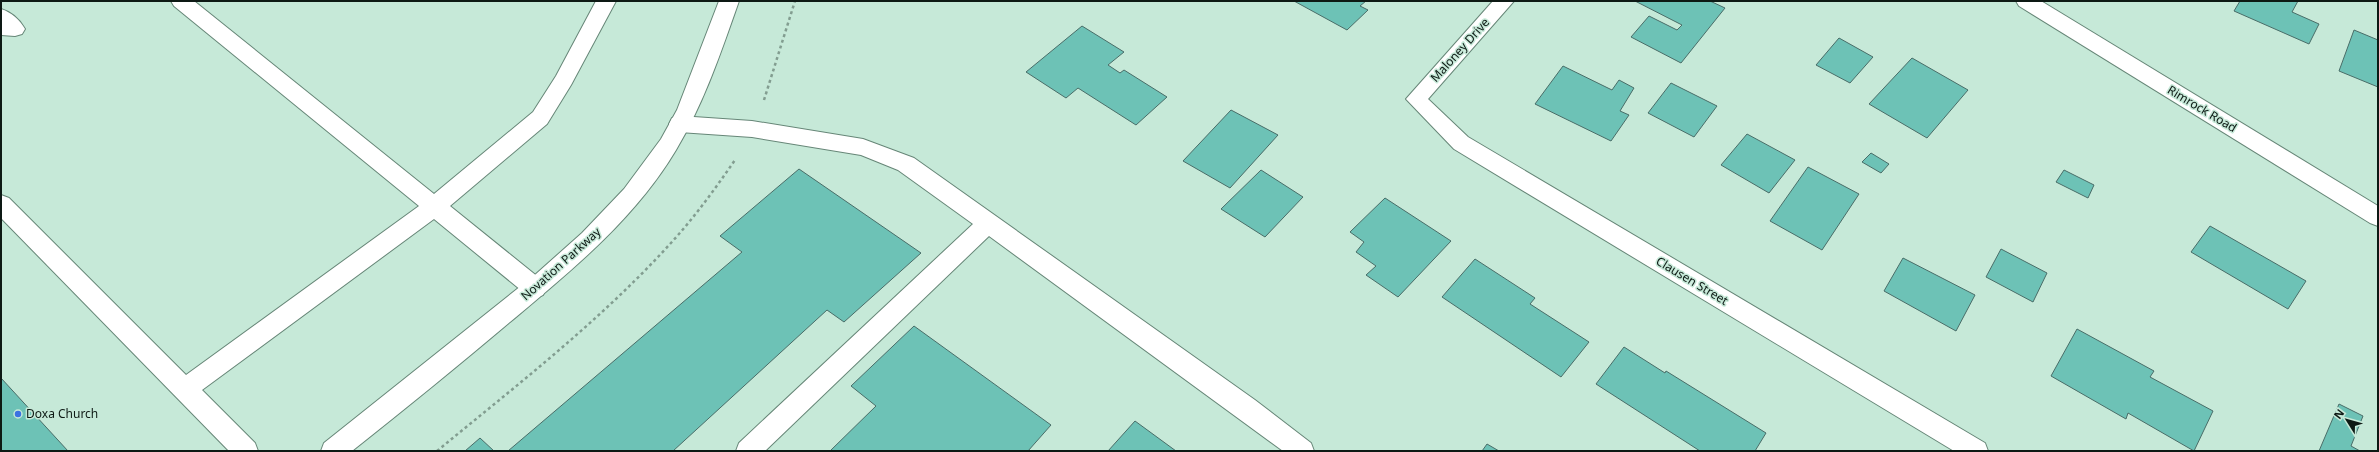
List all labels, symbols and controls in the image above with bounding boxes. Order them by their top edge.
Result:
street label: Maloney Drive [1426,14,1493,85]
street label: Rimrock Road [2164,81,2240,136]
street label: Novation Parkway [517,223,605,304]
street label: Clausen Street [1653,252,1732,309]
north arrow [2327,400,2367,440]
place label: Doxa Church [26,405,98,422]
text: N [2330,406,2347,422]
marker: Doxa Church [13,409,23,419]

